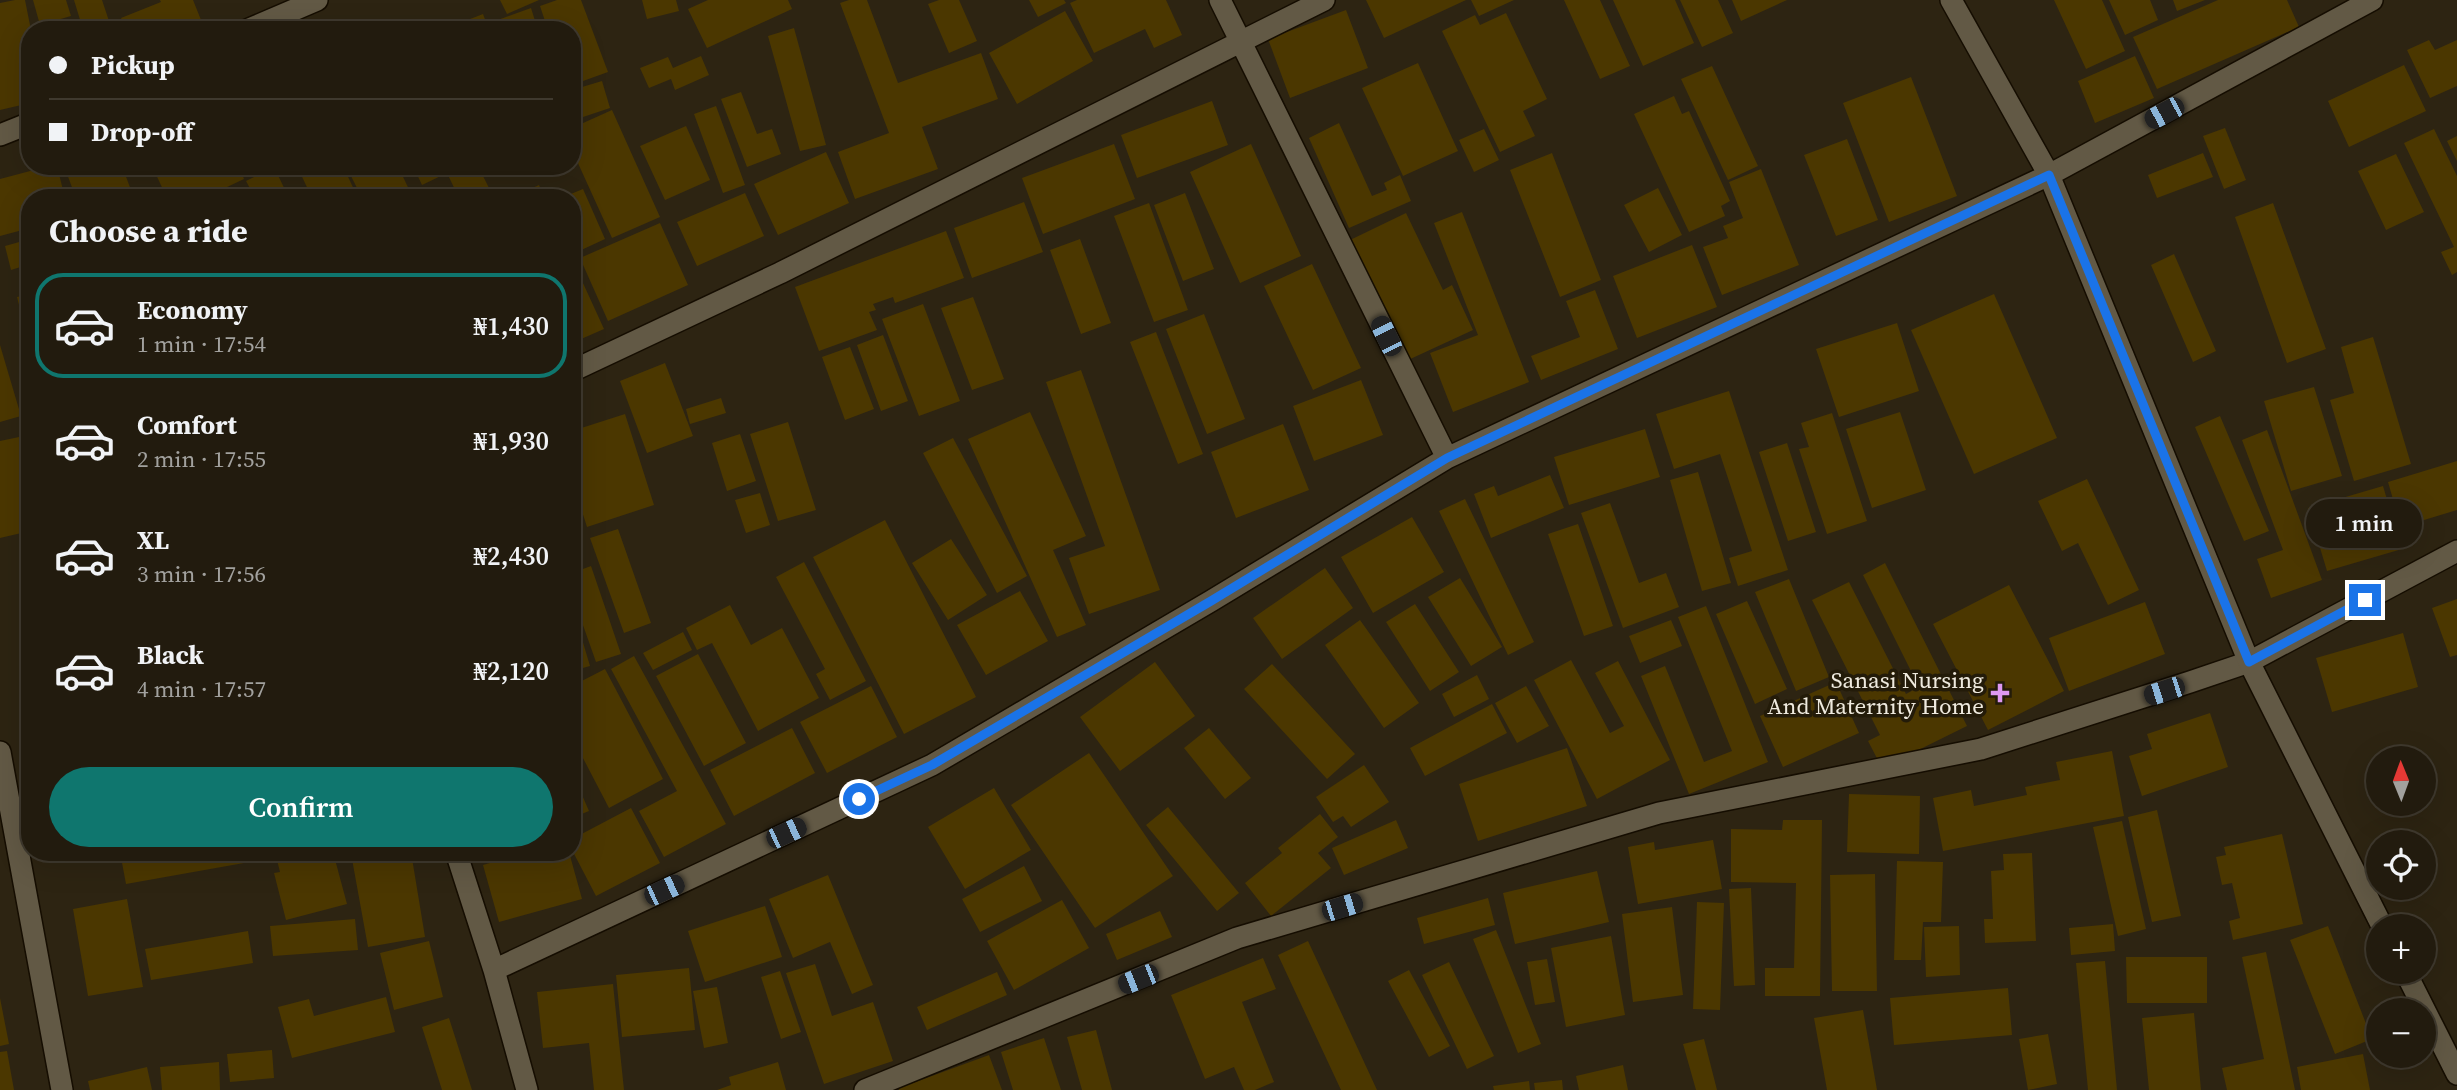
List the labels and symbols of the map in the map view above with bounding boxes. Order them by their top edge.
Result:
car [2141,94,2188,132]
car [1368,313,1405,359]
callout: 1 min [2307,498,2423,548]
route end [2349,584,2381,616]
place label: Sanasi Nursing And Maternity Home [1767,664,1984,722]
car [2141,675,2188,707]
marker: Sanasi Nursing And Maternity Home [1990,683,2010,703]
north arrow [2366,746,2436,816]
route start [843,783,875,815]
car [763,815,810,851]
car [641,872,688,908]
car [1319,891,1366,923]
car [1115,961,1162,997]

